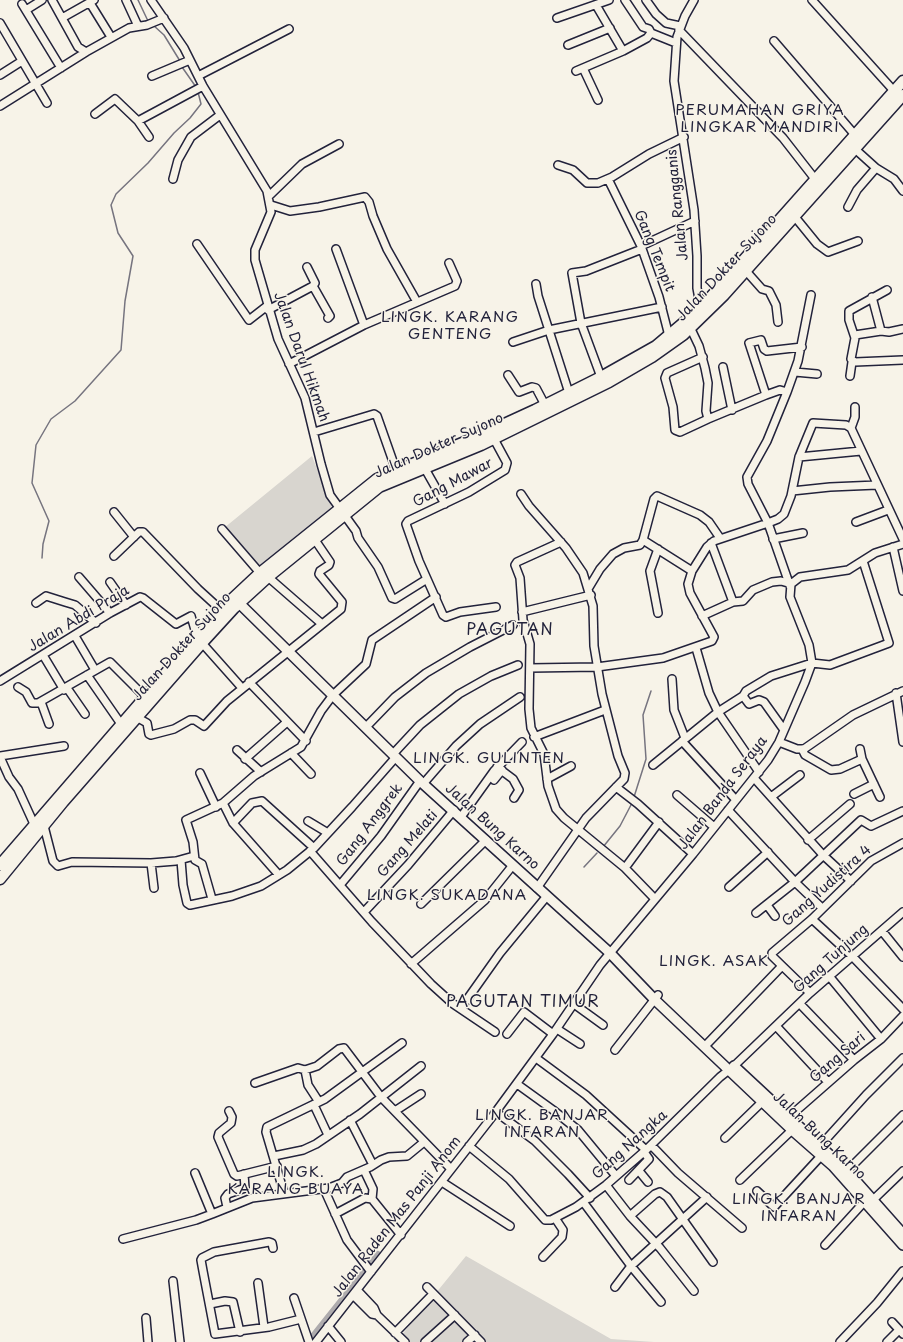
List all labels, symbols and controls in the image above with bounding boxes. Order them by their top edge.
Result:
district label: PERUMAHAN GRIYA LINGKAR MANDIRI [677,102,843,137]
street label: Jalan Rangganis [664,148,692,262]
street label: Gang Tempit [630,208,678,294]
street label: Jalan Dokter Sujono [673,211,781,325]
street label: Jalan Darul Hikmah [270,290,332,424]
district label: LINGK. KARANG GENTENG [381,309,519,344]
street label: Jalan Dokter Sujono [372,410,506,482]
street label: Gang Mawar [410,455,496,511]
street label: Jalan Abdi Praja [26,582,132,656]
street label: Jalan Dokter Sujono [129,590,235,704]
district label: PAGUTAN [467,621,553,641]
street label: Jalan Banda Seraya [675,733,771,853]
district label: LINGK. GULINTEN [414,750,564,768]
street label: Gang Anggrek [334,780,406,870]
street label: Jalan Bung Karno [442,780,542,874]
street label: Gang Melati [374,807,442,881]
street label: Gang Yudistira 4 [779,842,875,930]
district label: LINGK. SUKADANA [367,887,527,905]
street label: Gang Tunjung [790,921,872,997]
district label: LINGK. ASAK [659,953,769,971]
district label: PAGUTAN TIMUR [447,993,599,1013]
street label: Gang Sari [807,1029,869,1087]
street label: Jalan Bung Karno [769,1089,869,1183]
district label: LINGK. BANJAR INFARAN [476,1107,608,1142]
street label: Gang Nangka [589,1107,671,1183]
street label: Jalan Raden Mas Panji Anom [329,1133,465,1301]
district label: LINGK. KARANG BUAYA [227,1164,365,1199]
district label: LINGK. BANJAR INFARAN [733,1191,865,1226]

